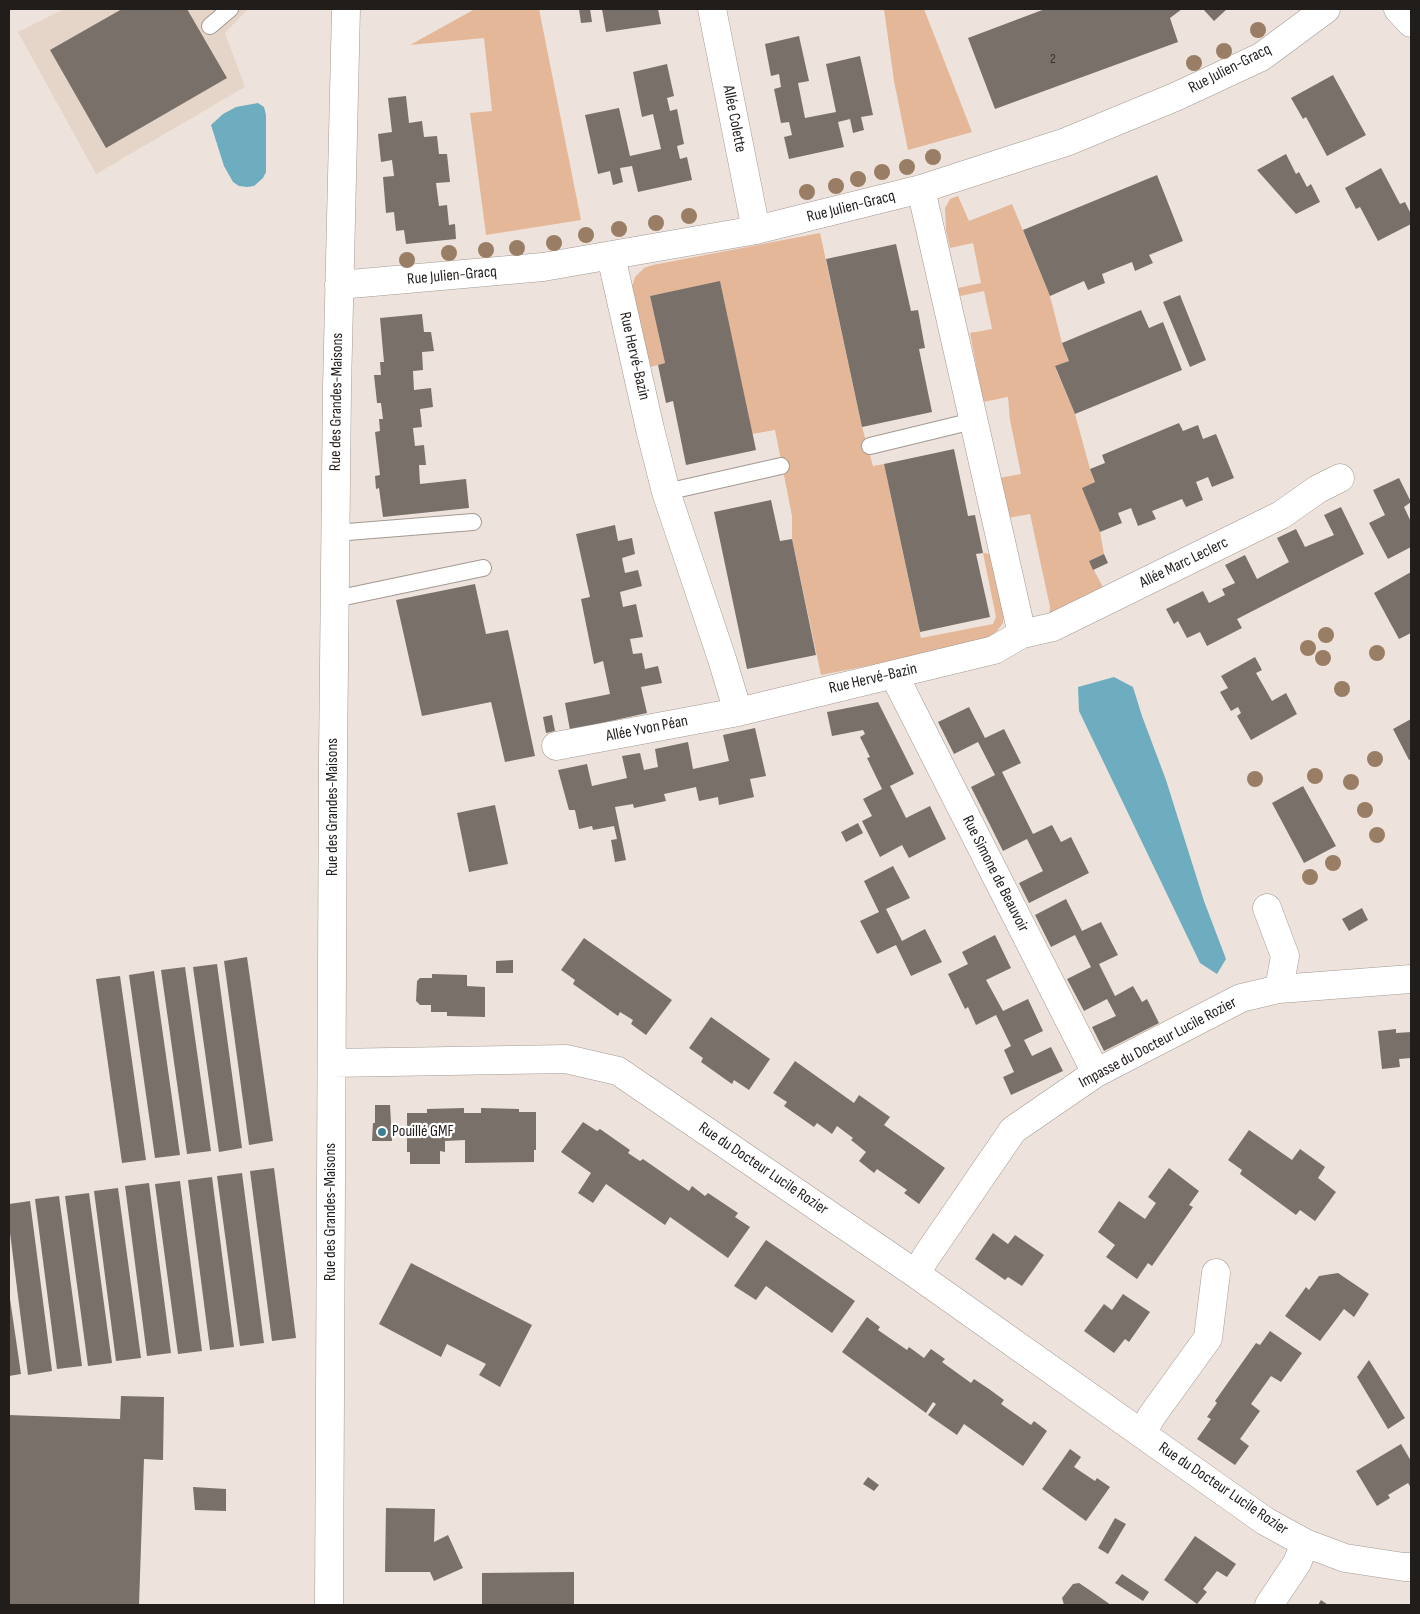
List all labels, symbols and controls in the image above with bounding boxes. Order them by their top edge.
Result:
street label: Rue Julien-Gracq [1186,40,1274,98]
house number: 2 [1050,51,1056,67]
street label: Allée Colette [718,84,750,154]
street label: Rue Julien-Gracq [805,187,897,227]
street label: Rue Julien-Gracq [406,263,498,289]
street label: Rue Hervé-Bazin [615,310,653,402]
street label: Rue des Grandes-Maisons [326,333,348,471]
street label: Allée Marc Leclerc [1137,533,1231,593]
street label: Rue Hervé-Bazin [827,660,919,698]
street label: Allée Yvon Péan [604,712,690,746]
street label: Rue des Grandes-Maisons [323,738,343,876]
street label: Rue Simone de Beauvoir [957,813,1033,935]
street label: Impasse du Docteur Lucile Rozier [1076,993,1240,1093]
street label: Rue du Docteur Lucile Rozier [695,1118,831,1220]
place label: Pouillé GMF [392,1122,454,1142]
marker: Pouillé GMF [376,1126,388,1138]
street label: Rue des Grandes-Maisons [321,1143,341,1281]
street label: Rue du Docteur Lucile Rozier [1155,1438,1291,1540]

